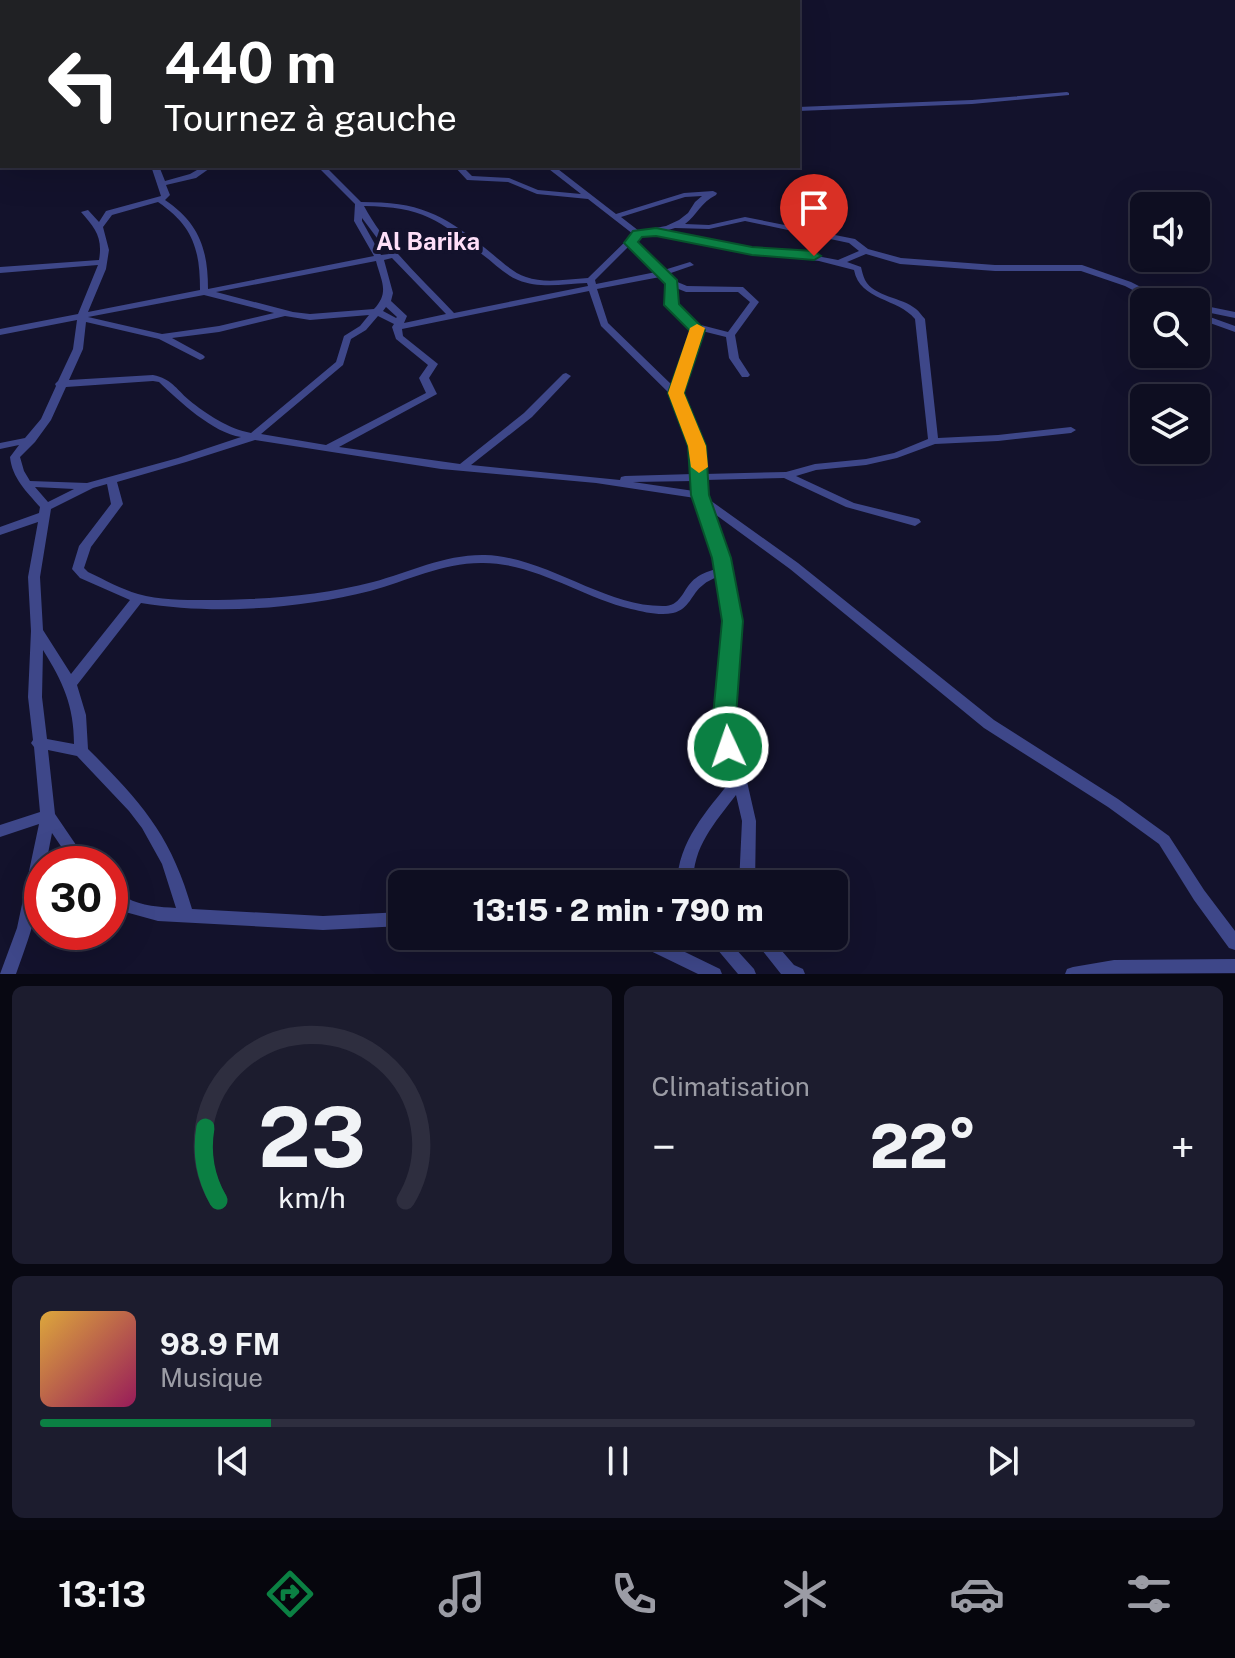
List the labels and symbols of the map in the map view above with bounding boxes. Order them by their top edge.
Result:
pin [780,174,848,256]
district label: Al Barika [376,227,480,255]
position arrow [686,705,770,789]
speed limit sign: 30 [24,846,128,950]

